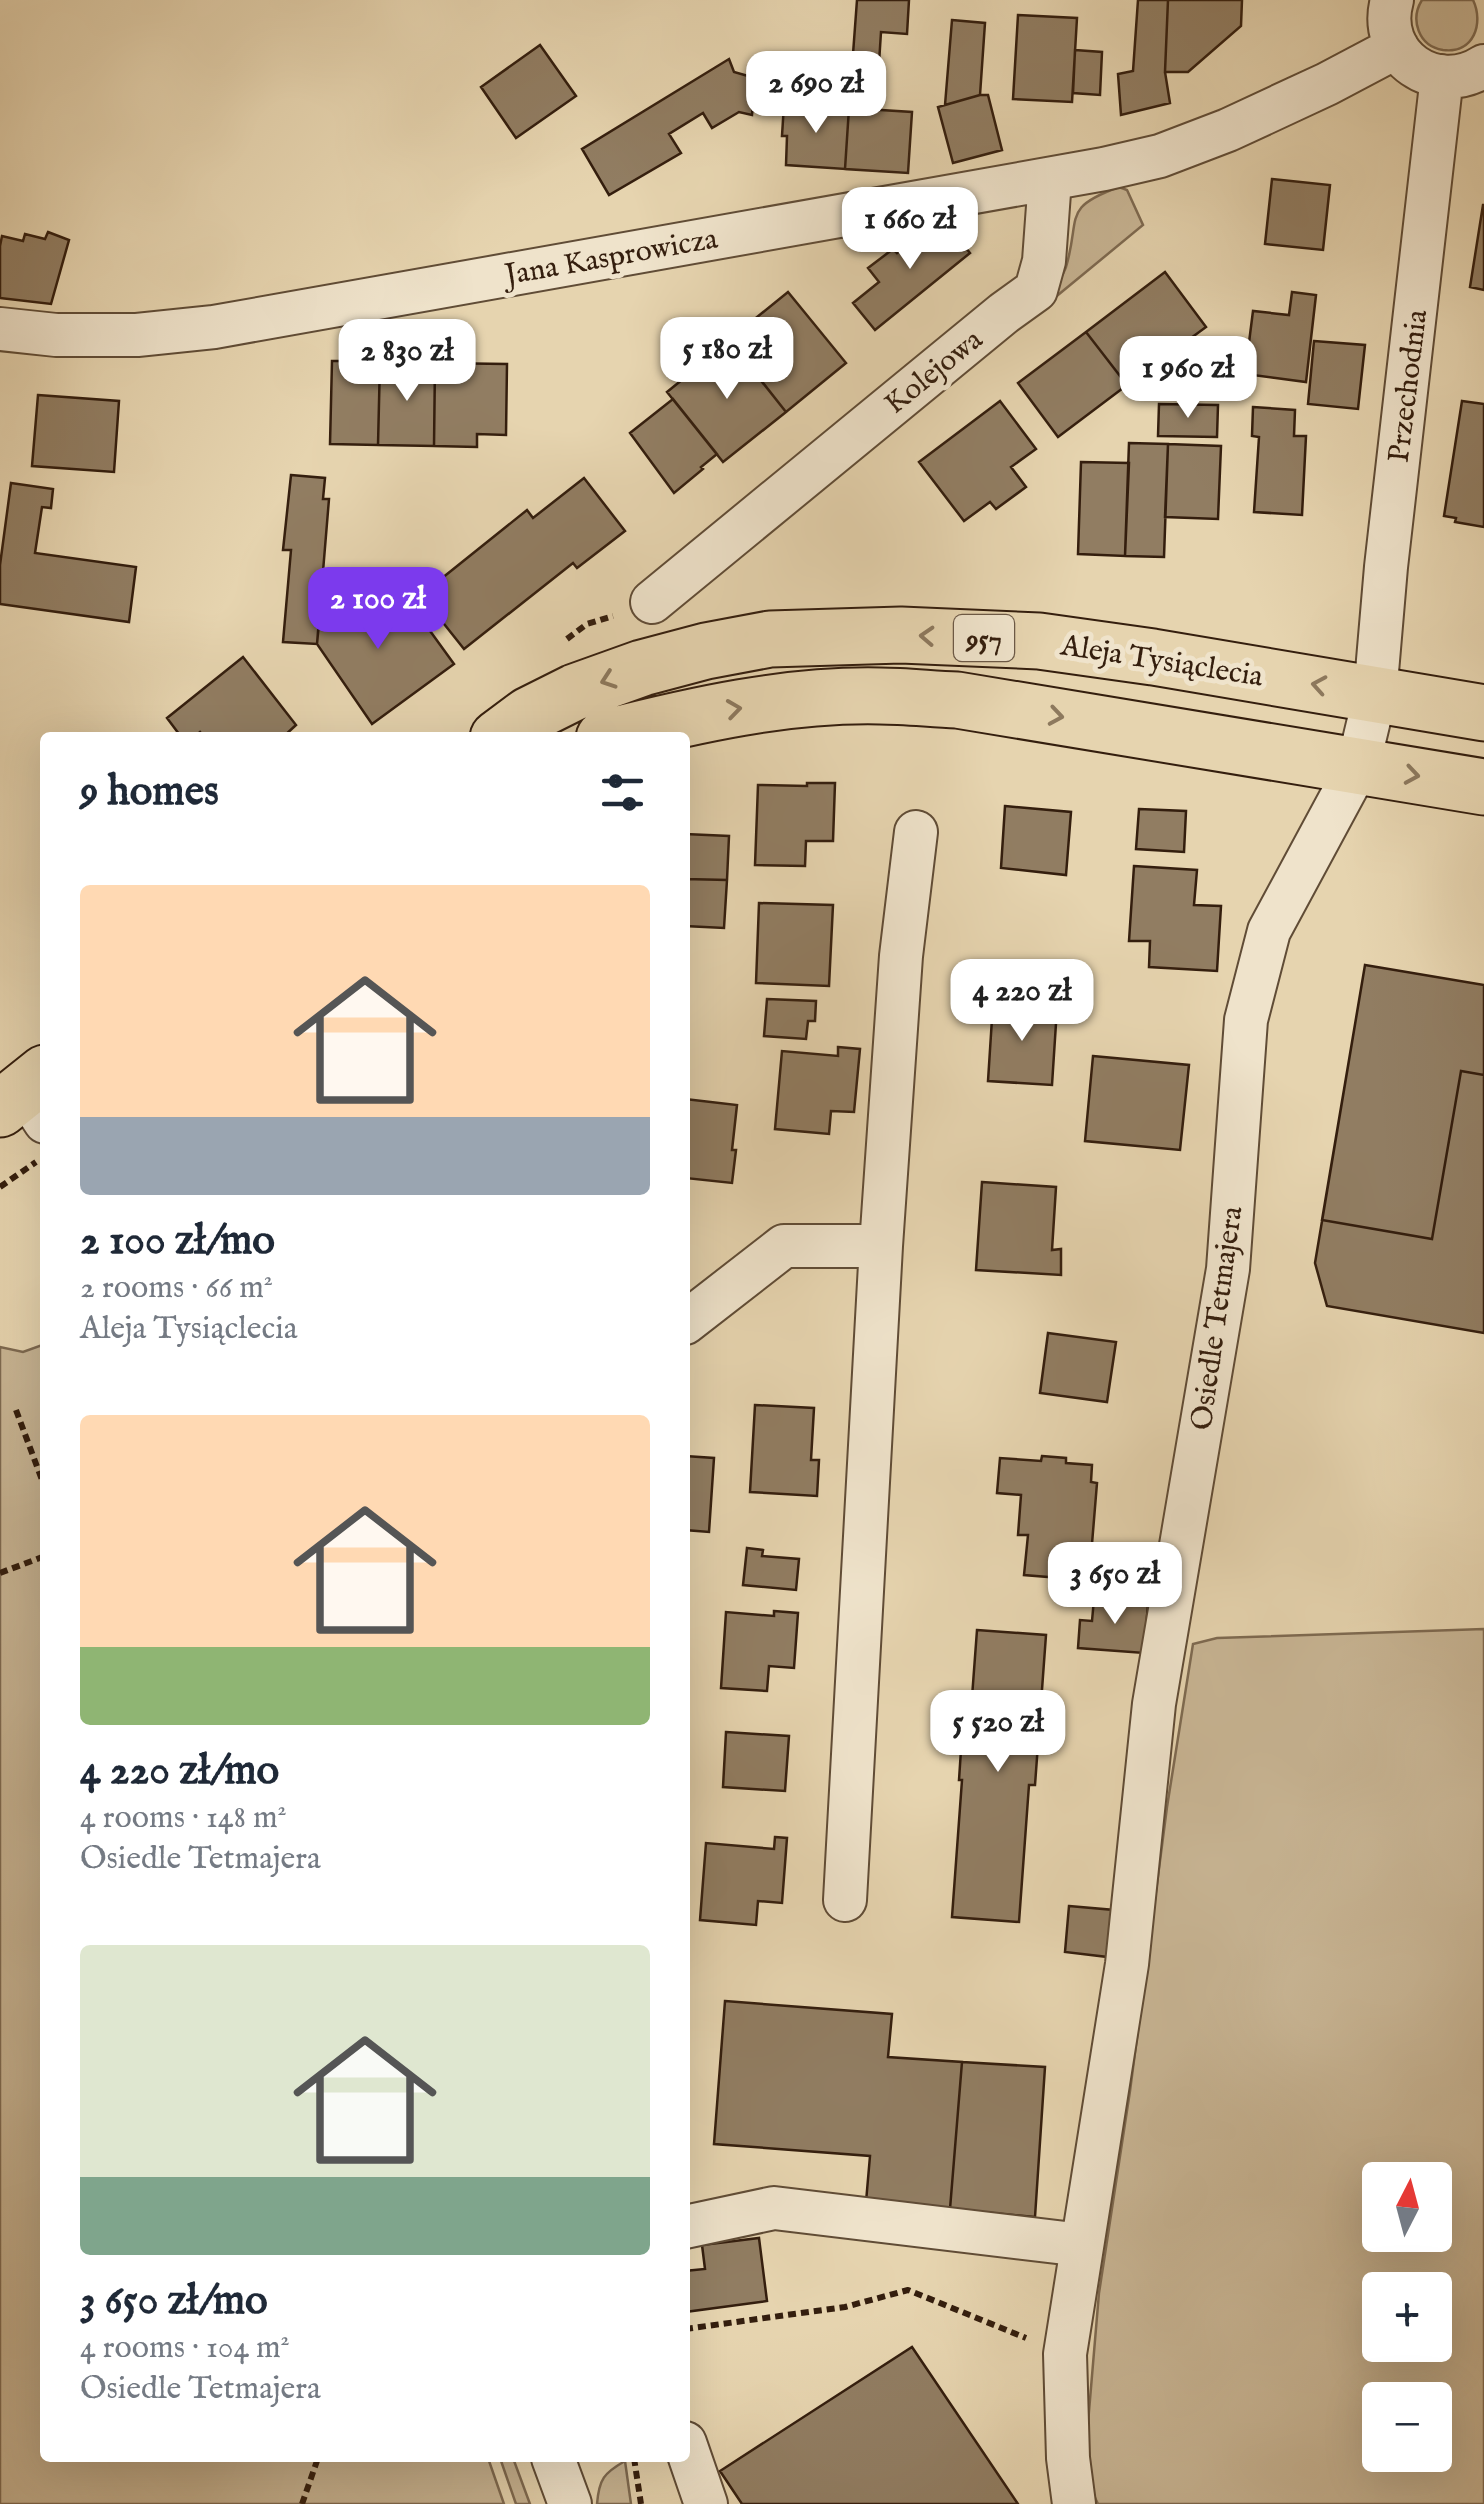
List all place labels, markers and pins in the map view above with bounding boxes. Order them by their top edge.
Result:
pin: 2 690 zł [713,51,919,136]
pin: 1 660 zł [807,187,1013,272]
pin: 5 180 zł [624,317,830,402]
pin: 2 830 zł [304,319,510,404]
pin: 1 960 zł [1085,336,1291,421]
pin: 2 100 zł [275,567,481,652]
pin: 4 220 zł [919,959,1125,1044]
pin: 3 650 zł [1012,1542,1218,1627]
pin: 5 520 zł [895,1690,1101,1775]

